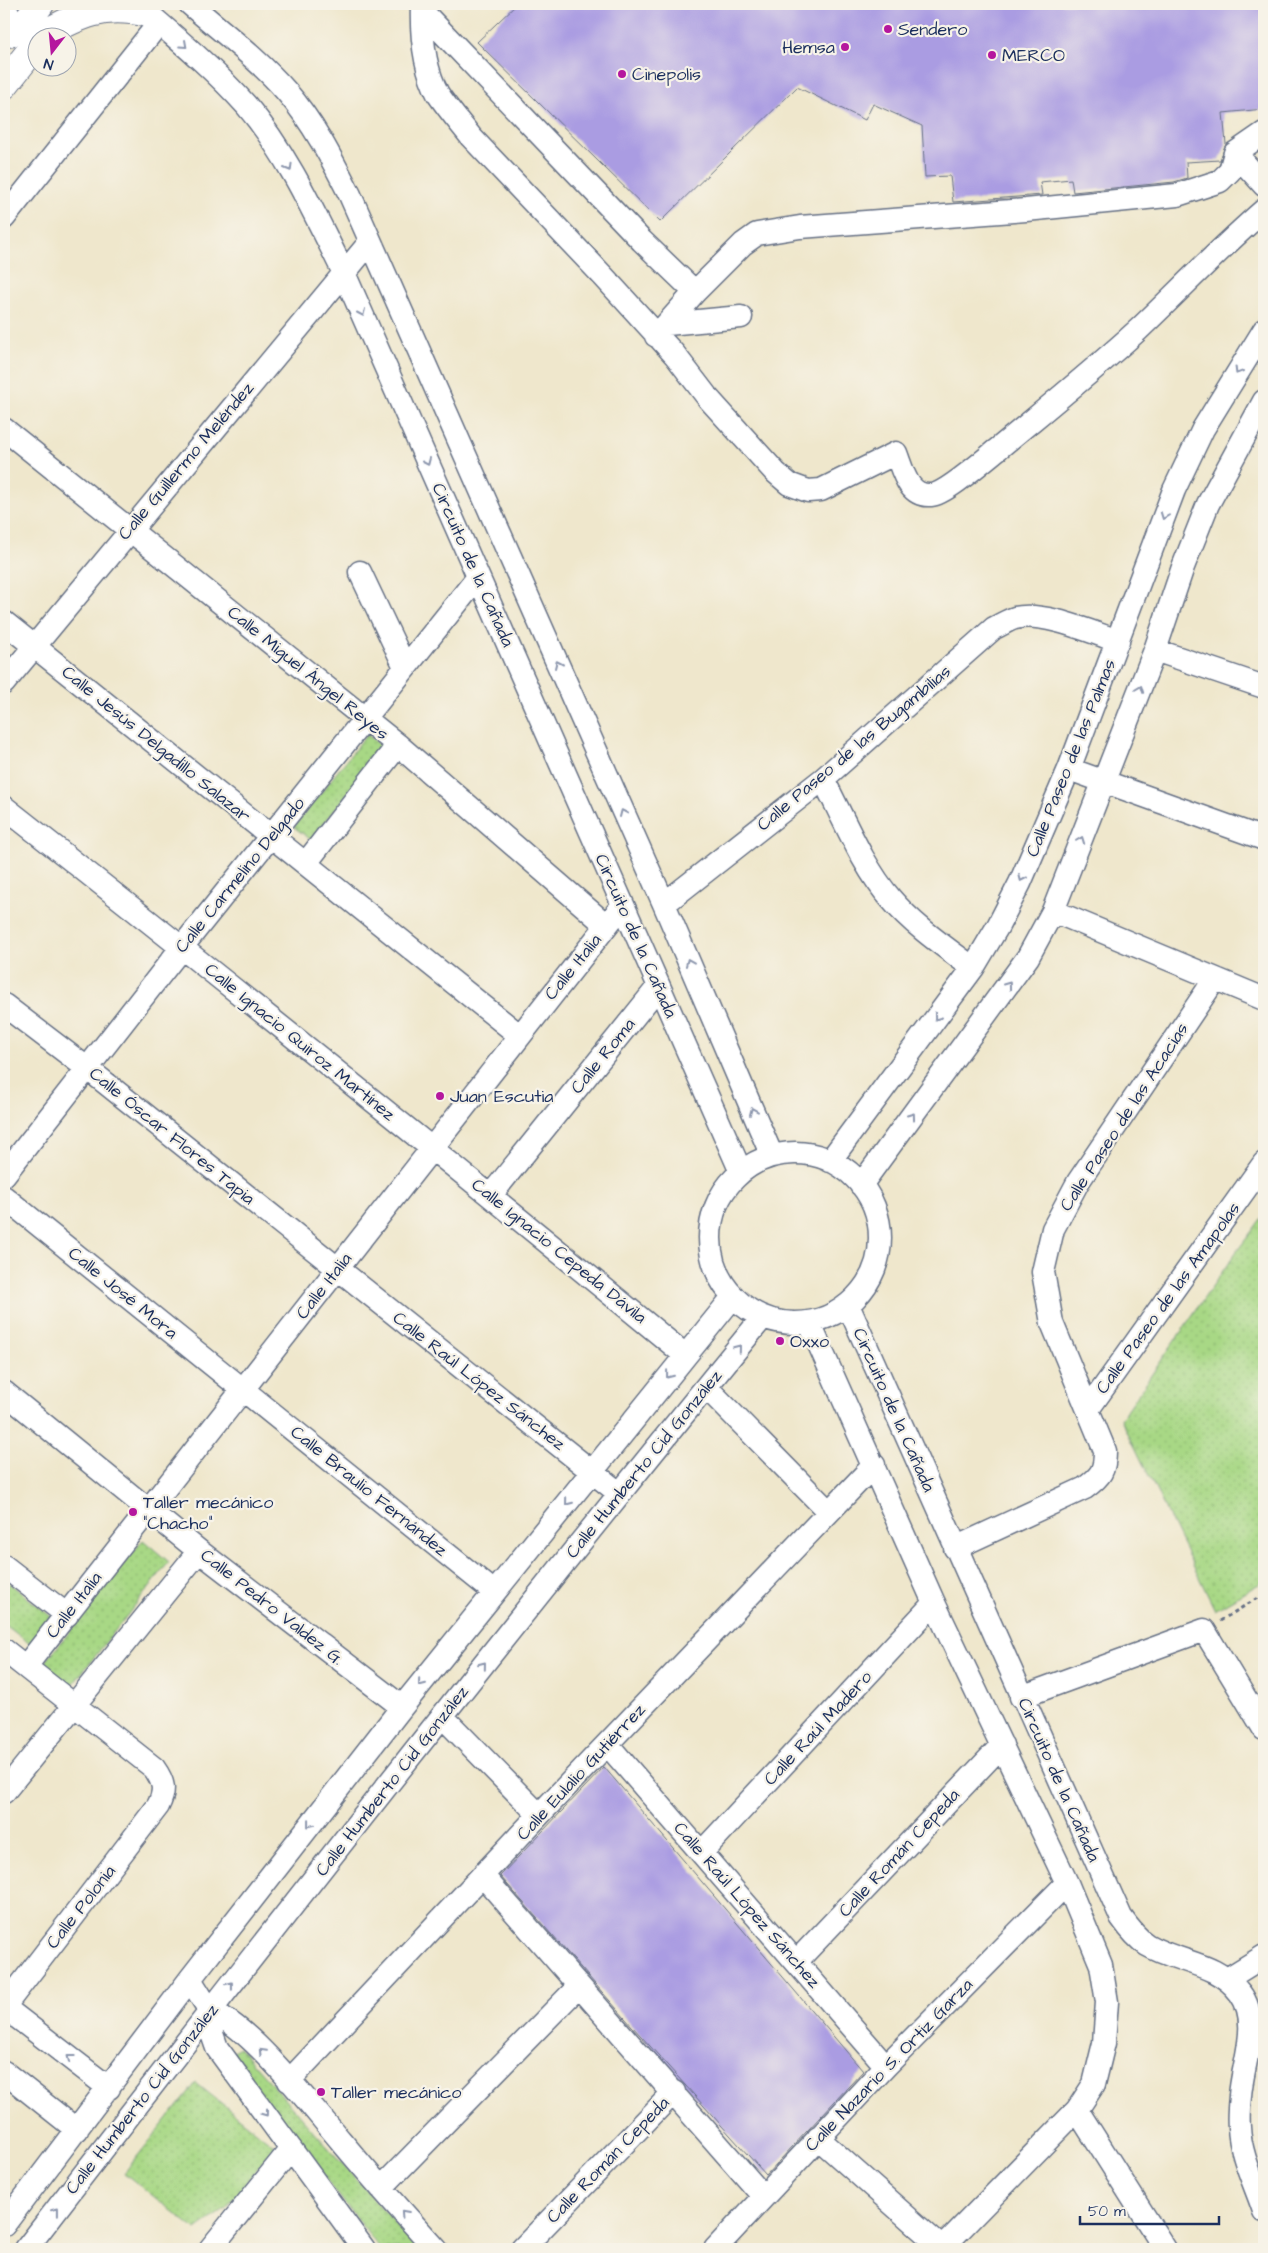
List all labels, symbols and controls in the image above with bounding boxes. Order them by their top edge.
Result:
place label: Sendero [898,17,967,42]
marker: Sendero [882,23,894,35]
north arrow [28,28,78,78]
place label: Hemsa [782,35,835,60]
one-way arrow [178,39,187,48]
marker: Hemsa [839,41,851,53]
place label: MERCO [1002,43,1065,68]
marker: MERCO [986,49,998,61]
text: N [42,53,56,74]
place label: Cinepolis [632,62,701,87]
marker: Cinepolis [616,68,628,80]
one-way arrow [283,162,293,171]
one-way arrow [355,308,366,317]
one-way arrow [1235,366,1245,375]
street label: Calle Guillermo Meléndez [112,376,260,545]
one-way arrow [421,457,432,466]
street label: Circuito de la Cañada [426,479,520,651]
one-way arrow [1160,511,1170,519]
street label: Calle Miguel Ángel Reyes [221,600,394,747]
street label: Calle Paseo de las Palmas [1020,655,1122,861]
street label: Calle Paseo de las Bugambilias [752,659,957,838]
street label: Calle Jesús Delgadillo Salazar [56,660,256,829]
one-way arrow [553,660,564,669]
one-way arrow [1134,685,1144,694]
street label: Calle Carmelino Delgado [169,792,312,959]
one-way arrow [619,809,630,818]
one-way arrow [1075,837,1085,845]
street label: Circuito de la Cañada [589,850,683,1022]
one-way arrow [1017,873,1028,882]
street label: Calle Italia [539,929,607,1005]
street label: Calle Ignacio Quiroz Martínez [199,957,401,1128]
one-way arrow [684,958,695,967]
one-way arrow [1002,981,1011,991]
one-way arrow [934,1011,943,1020]
street label: Calle Roma [565,1013,641,1099]
street label: Calle Paseo de las Acacias [1054,1018,1194,1216]
street label: Calle Óscar Flores Tapia [84,1061,260,1211]
place label: Juan Escutia [450,1084,553,1109]
marker: Juan Escutia [434,1090,446,1102]
one-way arrow [748,1107,759,1116]
one-way arrow [906,1112,915,1122]
street label: Calle Ignacio Cepeda Dávila [465,1172,652,1330]
street label: Calle Paseo de las Amapolas [1090,1197,1246,1399]
street label: Calle José Mora [63,1241,183,1345]
street label: Calle Italia [290,1247,358,1325]
street label: Calle Raúl López Sánchez [387,1306,571,1456]
street label: Circuito de la Cañada [847,1324,941,1496]
place label: Oxxo [790,1329,829,1354]
marker: Oxxo [774,1335,786,1347]
one-way arrow [733,1344,742,1353]
street label: Calle Humberto Cid González [560,1364,728,1564]
one-way arrow [665,1370,674,1379]
street label: Calle Braulio Fernández [285,1420,453,1562]
place label: Taller mecánico "Chacho" [143,1490,273,1536]
one-way arrow [564,1497,573,1506]
marker: Taller mecánico "Chacho" [127,1506,139,1518]
street label: Calle Pedro Valdez G. [195,1543,349,1671]
street label: Calle Italia [40,1566,108,1644]
one-way arrow [477,1662,485,1671]
street label: Calle Raúl Madero [758,1665,878,1791]
one-way arrow [418,1677,426,1686]
street label: Calle Humberto Cid González [310,1680,475,1882]
street label: Circuito de la Cañada [1012,1694,1106,1866]
street label: Calle Eulalio Gutiérrez [511,1698,651,1846]
street label: Calle Román Cepeda [833,1783,965,1923]
street label: Calle Raúl López Sánchez [668,1816,826,1994]
one-way arrow [306,1819,315,1828]
street label: Calle Polonia [40,1860,122,1954]
street label: Calle Nazario S. Ortiz Garza [799,1973,979,2157]
one-way arrow [225,1982,233,1991]
street label: Calle Humberto Cid González [60,1998,225,2200]
one-way arrow [259,2049,268,2058]
one-way arrow [66,2055,76,2064]
place label: Taller mecánico [331,2080,461,2105]
marker: Taller mecánico [315,2086,327,2098]
street label: Calle Román Cepeda [541,2091,675,2229]
one-way arrow [259,2107,268,2116]
scale bar [1080,2193,1219,2225]
text: 50 m [1088,2201,1126,2222]
one-way arrow [51,2208,59,2217]
one-way arrow [401,2210,410,2219]

